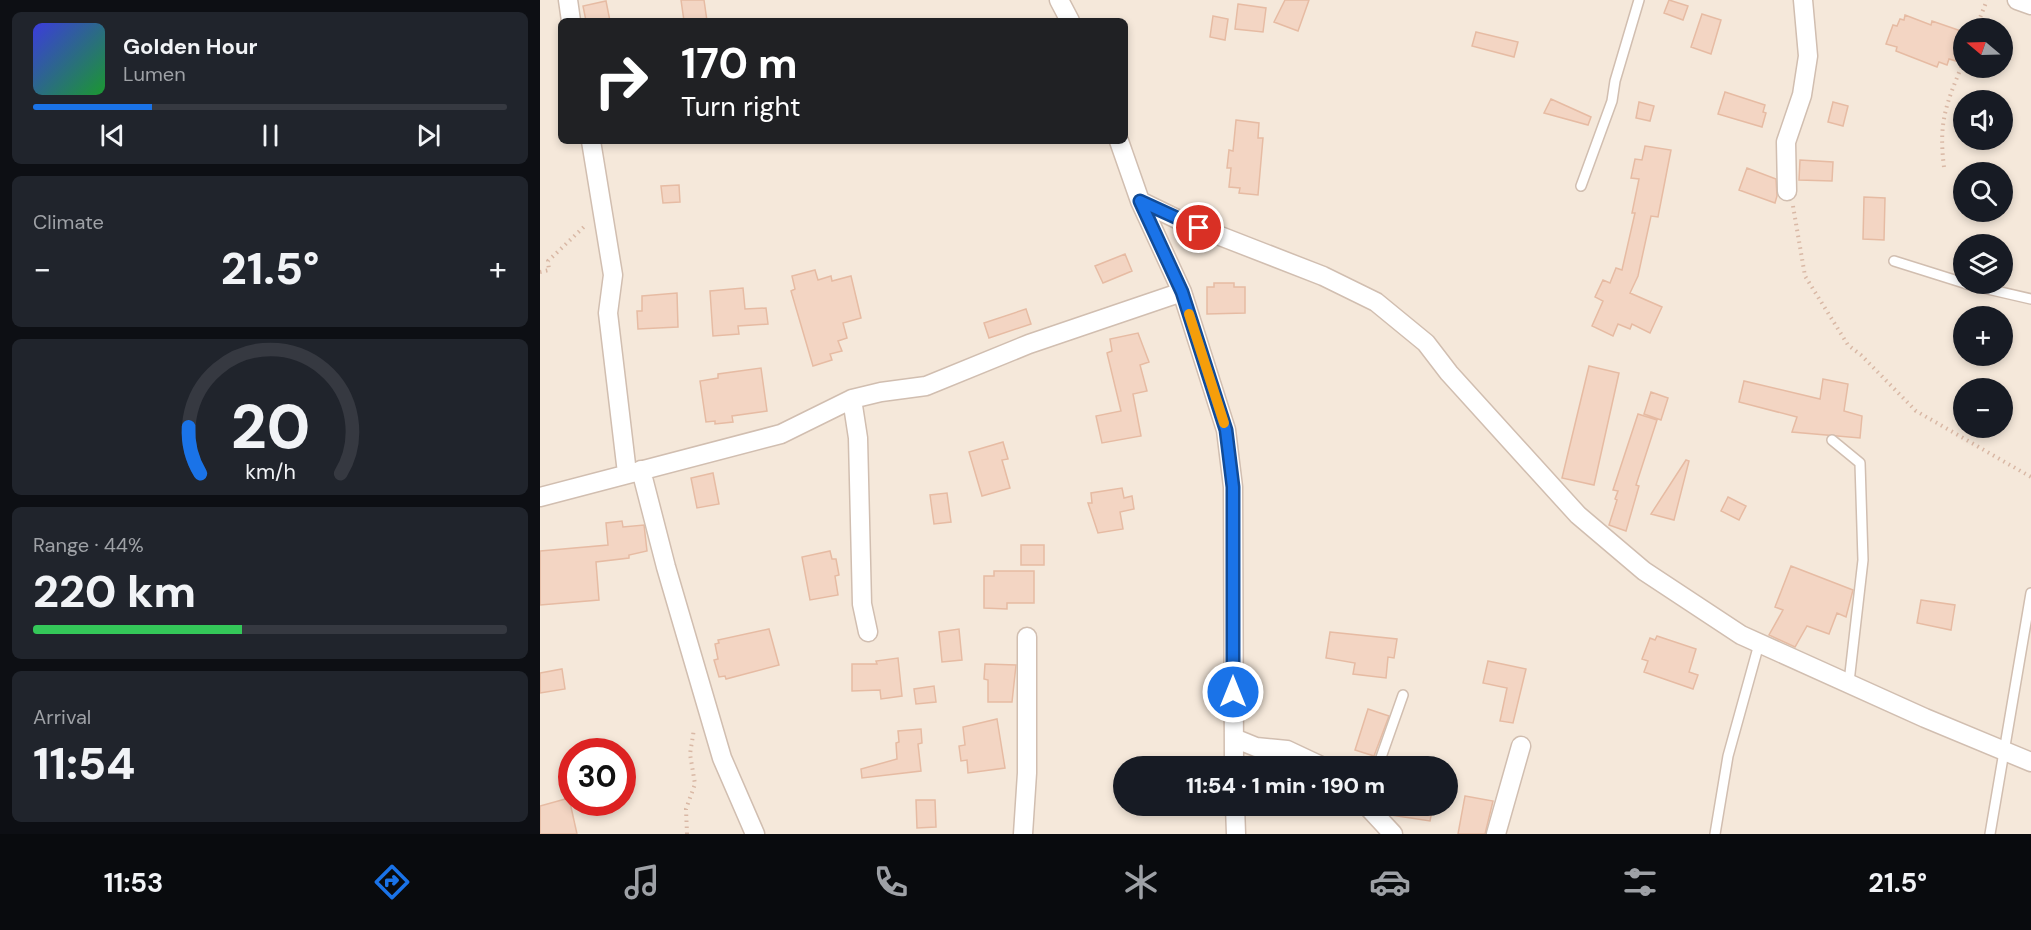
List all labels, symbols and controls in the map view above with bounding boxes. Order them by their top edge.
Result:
north arrow [1953,18,2013,78]
map controls [1953,18,2013,438]
text: Golden Hour [123,32,258,61]
text: 170 m [681,36,798,91]
icon: right [582,42,660,120]
text: Lumen [123,61,186,87]
text: Turn right [681,89,801,124]
button: sound [1953,90,2013,150]
icon: previous [96,119,129,152]
icon: pause [254,119,287,152]
icon: next [412,119,445,152]
button: search [1953,162,2013,222]
pin [1173,202,1224,253]
text: Climate [33,209,104,235]
icon: arrive [1182,211,1215,244]
button: layers [1953,234,2013,294]
text: 21.5° [221,239,319,298]
text: − [33,247,51,290]
text: + [489,247,507,290]
button: + [1953,306,2013,366]
button: − [1953,378,2013,438]
text: 20 [230,386,310,467]
text: km/h [245,458,295,486]
text: Range · 44% [33,532,144,558]
text: 220 km [33,562,196,621]
position arrow [1201,660,1265,724]
text: Arrival [33,704,91,730]
text: 11:54 [33,734,135,793]
speed limit sign: 30 [558,738,636,816]
text: 11:54 · 1 min · 190 m [1186,771,1385,800]
icon: directions [371,861,413,903]
icon: music [621,861,663,903]
icon: phone [870,861,912,903]
icon: climate [1120,861,1162,903]
icon: car [1369,861,1411,903]
icon: filters [1619,861,1661,903]
text: 11:53 [104,865,163,900]
text: 21.5° [1868,865,1927,900]

